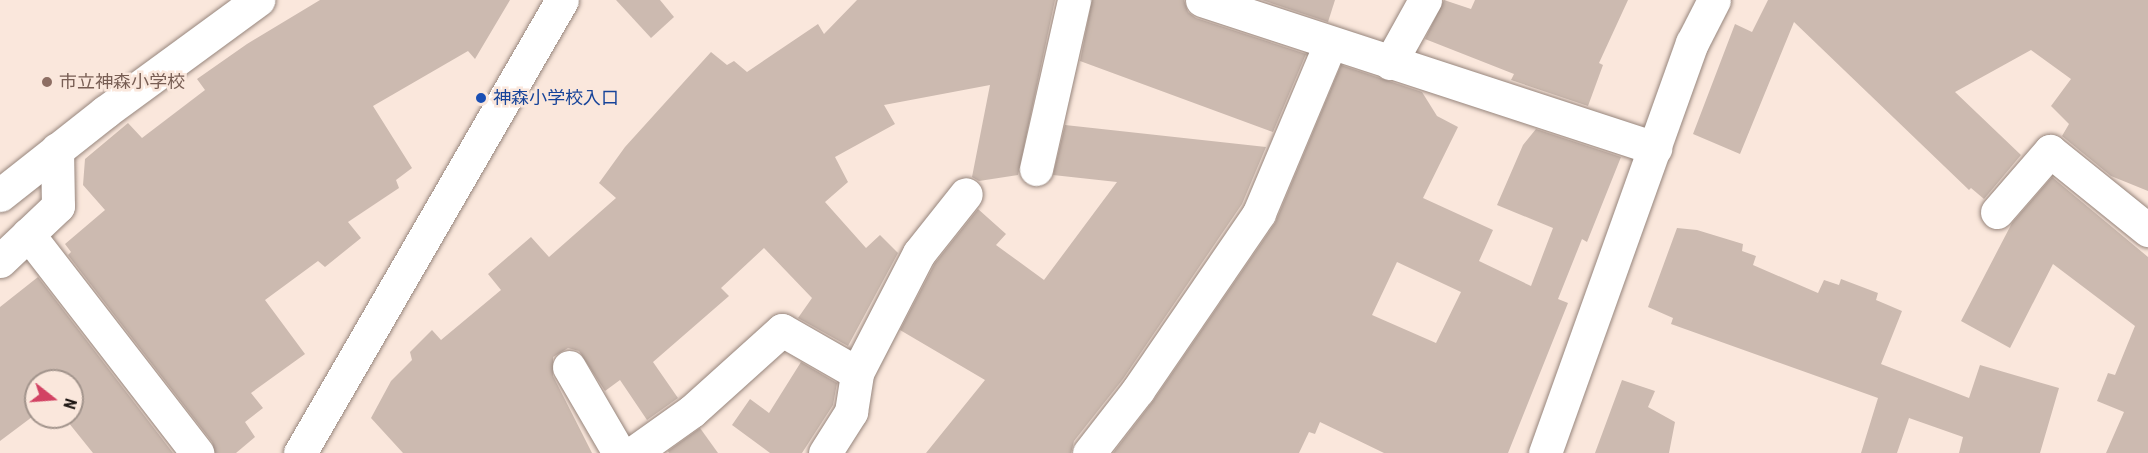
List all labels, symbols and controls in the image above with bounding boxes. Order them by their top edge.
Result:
place label: 市立神森小学校 [59,71,185,93]
marker: 市立神森小学校 [40,75,54,89]
place label: 神森小学校入口 [493,87,619,109]
marker: 神森小学校入口 [474,91,488,105]
north arrow [24,369,84,429]
text: N [59,396,80,411]

